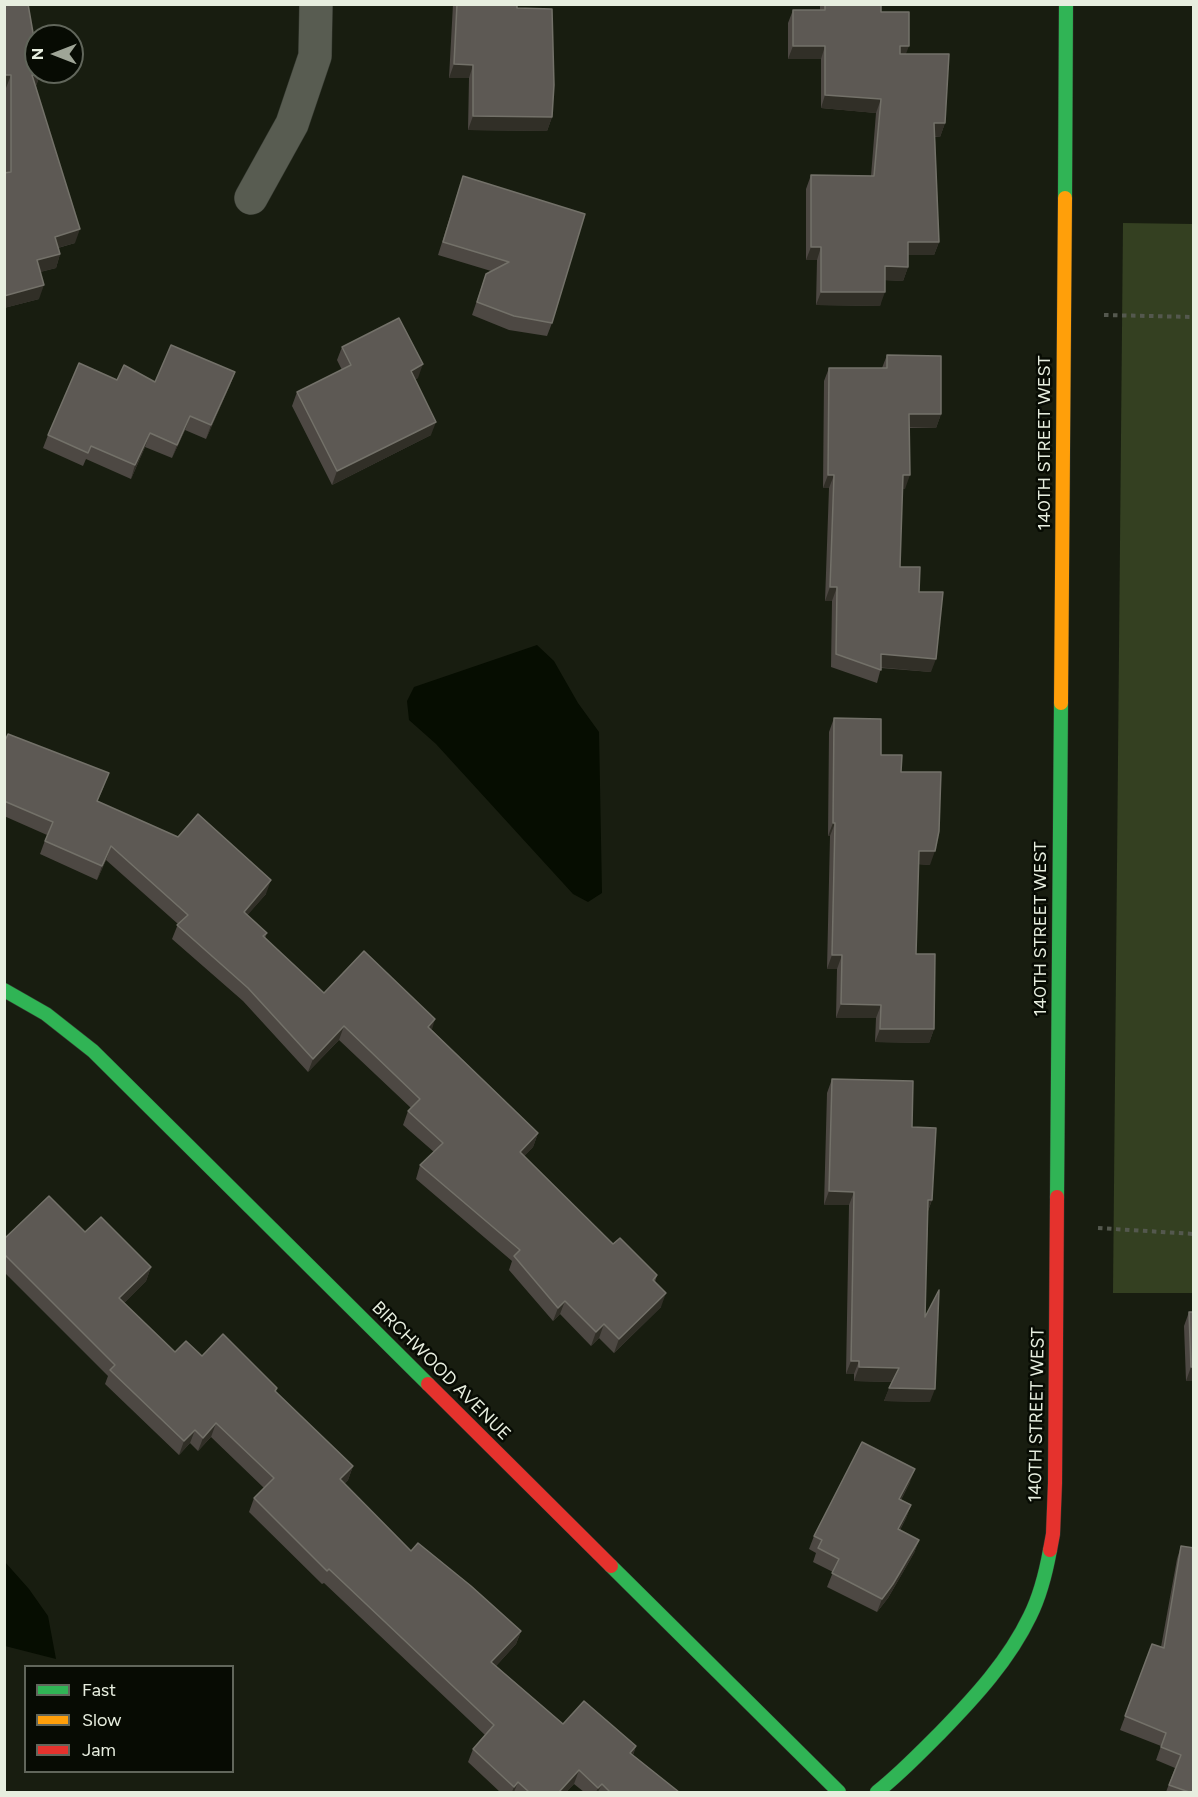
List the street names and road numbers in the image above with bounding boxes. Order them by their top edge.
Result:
street label: 140TH STREET WEST [1034,356,1056,530]
street label: 140TH STREET WEST [1030,842,1052,1016]
street label: BIRCHWOOD AVENUE [367,1297,515,1445]
street label: 140TH STREET WEST [1025,1327,1049,1503]

